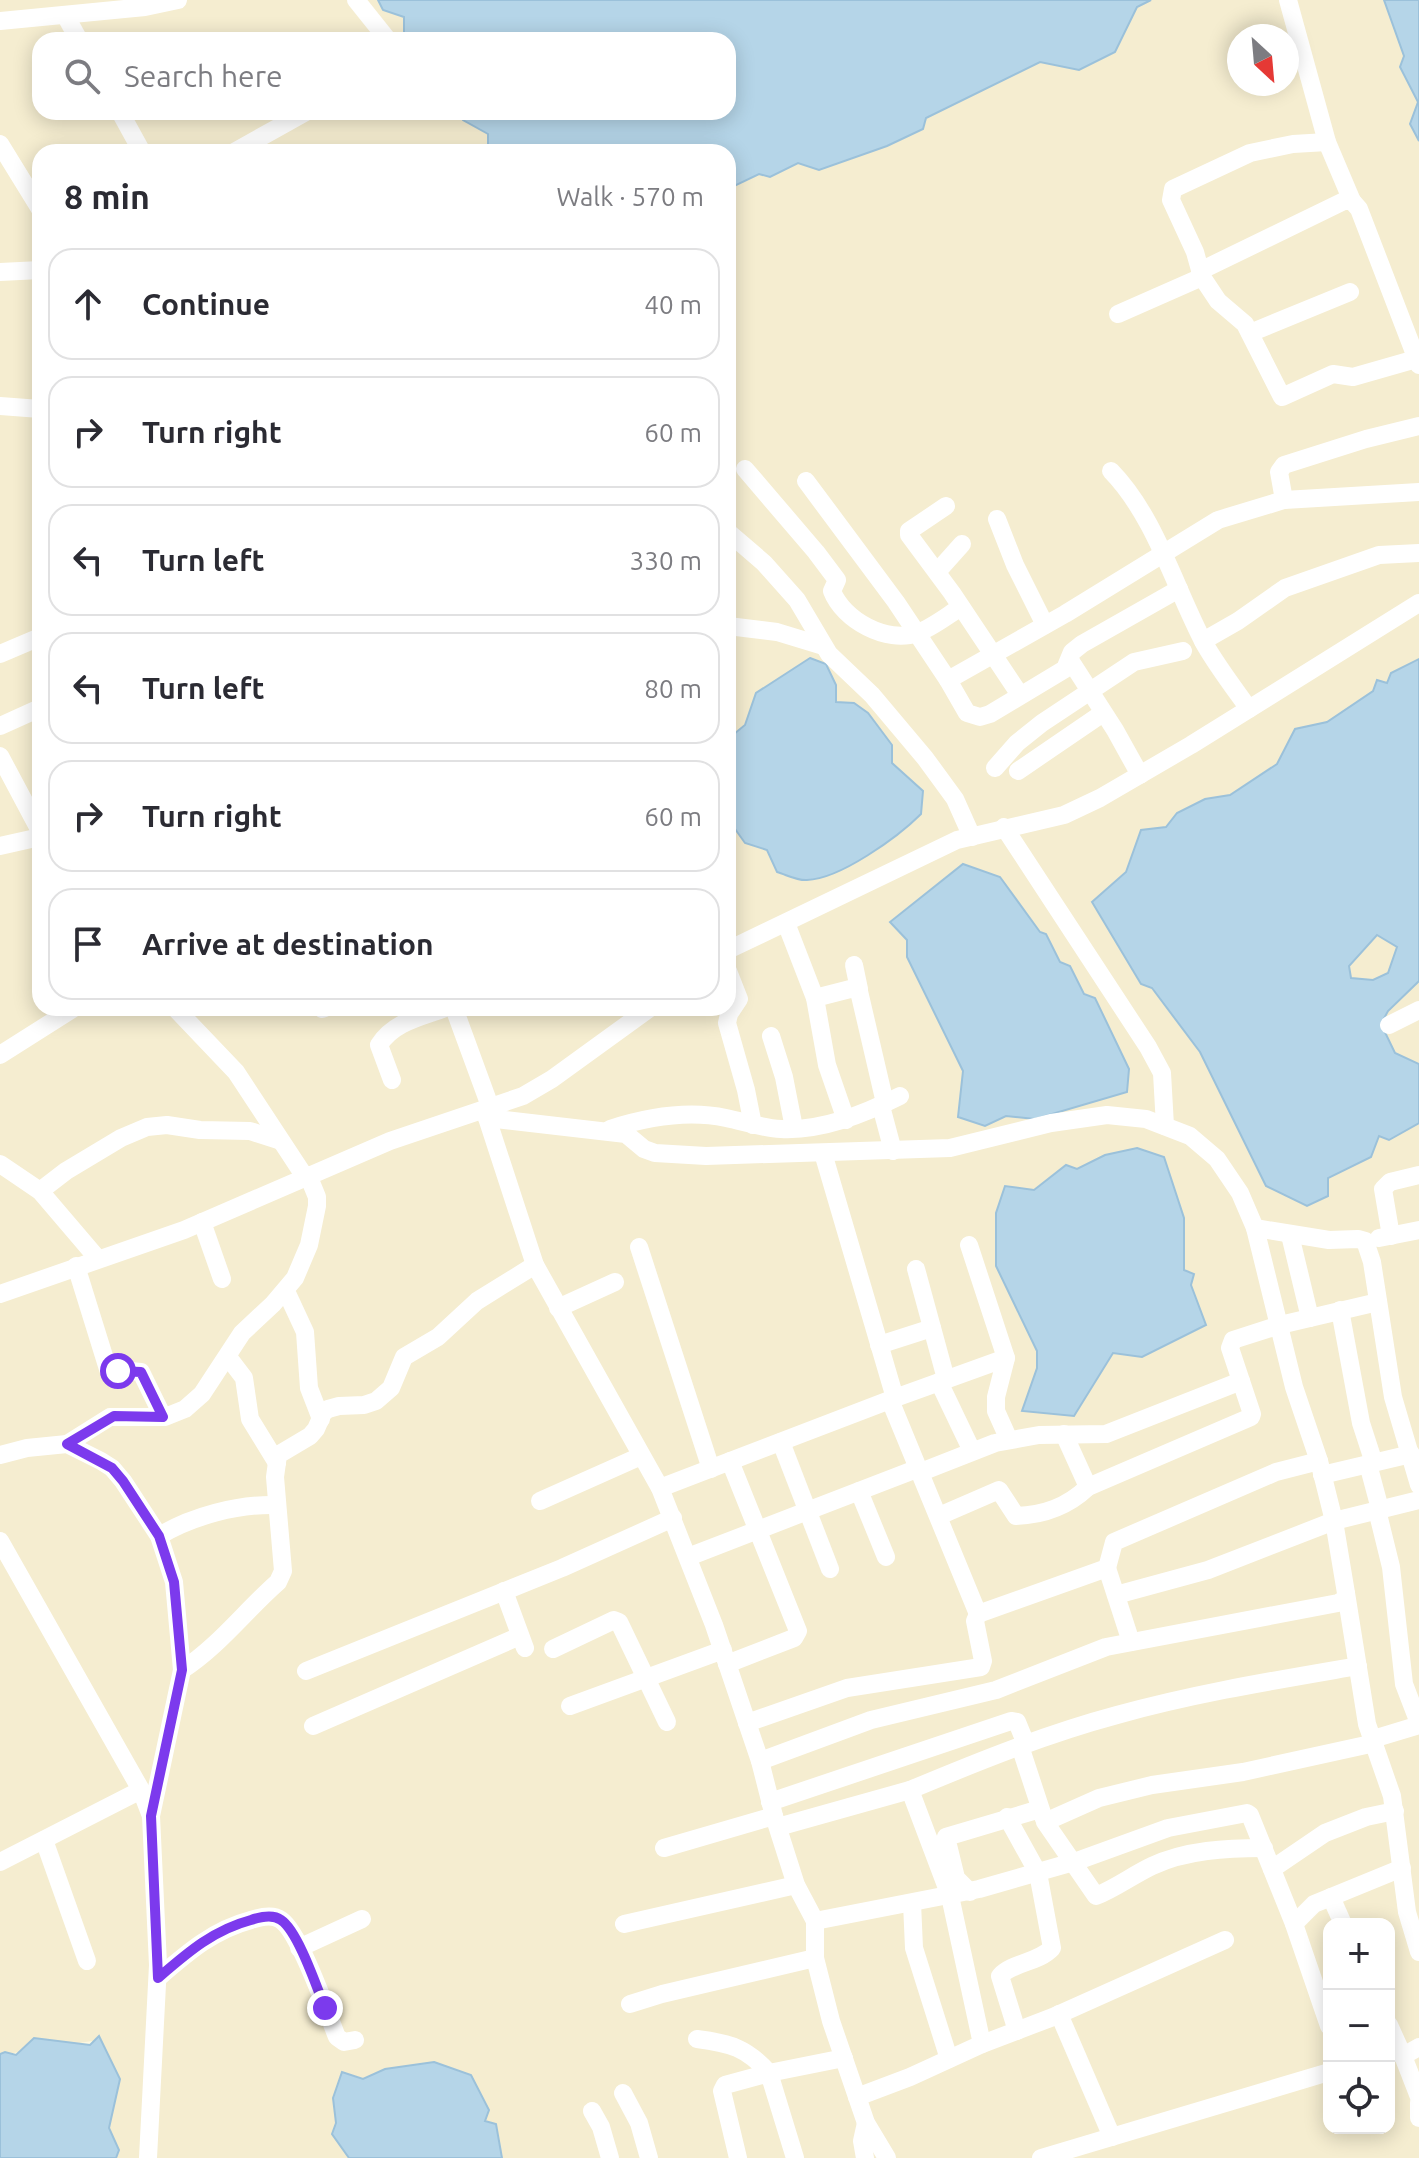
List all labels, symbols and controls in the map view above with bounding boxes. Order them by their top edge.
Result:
north arrow [1227,24,1299,96]
search box [32,32,736,120]
icon: search [60,54,104,98]
text: Search here [124,59,283,93]
text: 8 min [64,177,150,215]
text: Walk · 570 m [556,182,704,211]
icon: ahead [66,282,110,326]
text: Continue [142,287,270,321]
text: 40 m [644,290,702,319]
icon: right [66,410,110,454]
text: Turn right [142,415,282,449]
text: 60 m [644,418,702,447]
icon: left [66,538,110,582]
text: Turn left [142,543,264,577]
text: 330 m [630,546,702,575]
icon: left [66,666,110,710]
text: Turn left [142,671,264,705]
text: 80 m [644,674,702,703]
icon: right [66,794,110,838]
text: Turn right [142,799,282,833]
text: 60 m [644,802,702,831]
icon: arrive [66,922,110,966]
text: Arrive at destination [142,927,434,961]
route start [100,1353,136,1389]
map controls [1323,1918,1395,2134]
button: + [1323,1918,1395,1990]
route end [307,1990,343,2026]
button: − [1323,1990,1395,2062]
button: locate [1323,2062,1395,2134]

